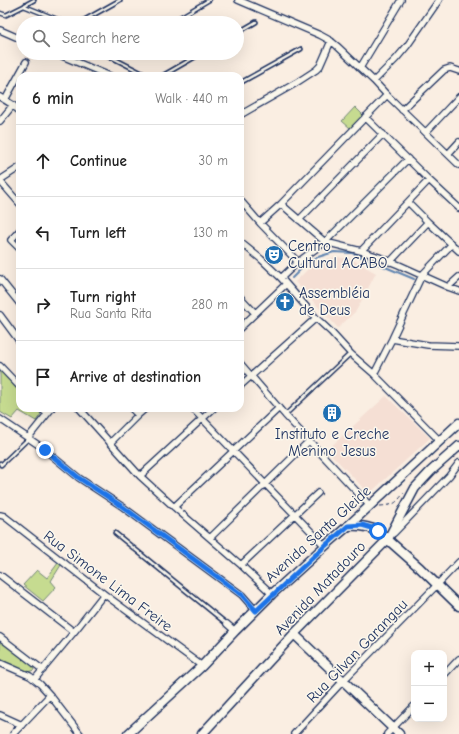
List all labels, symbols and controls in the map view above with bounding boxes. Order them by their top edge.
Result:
search box [16,16,244,60]
icon: search [30,27,52,49]
text: Search here [62,29,140,47]
text: 6 min [32,89,74,108]
text: Walk · 440 m [155,91,228,106]
icon: ahead [32,150,54,172]
text: Continue [70,152,127,170]
text: 30 m [198,153,228,168]
icon: left [32,222,54,244]
text: Turn left [70,224,126,242]
text: 130 m [193,225,228,240]
place label: Centro Cultural ACABO [288,237,387,272]
theatre icon: Centro Cultural ACABO [263,244,285,266]
place label: Assembléia de Deus [299,284,370,319]
text: Turn right [70,288,136,306]
church icon: Assembléia de Deus [274,291,296,313]
icon: right [32,294,54,316]
text: 280 m [191,297,228,312]
text: Rua Santa Rita [70,306,152,321]
icon: arrive [32,366,54,388]
text: Arrive at destination [70,368,201,386]
building icon: Instituto e Creche Menino Jesus [321,402,343,424]
place label: Instituto e Creche Menino Jesus [275,425,390,460]
route end [36,441,54,459]
street label: Avenida Santa Gleide [261,482,375,586]
route start [369,522,387,540]
street label: Rua Simone Lima Freire [40,527,176,636]
street label: Avenida Matadouro [271,537,369,639]
street label: Rua Gilvan Garangau [303,595,411,707]
map controls [411,650,447,722]
button: + [411,650,447,686]
button: − [411,686,447,722]

